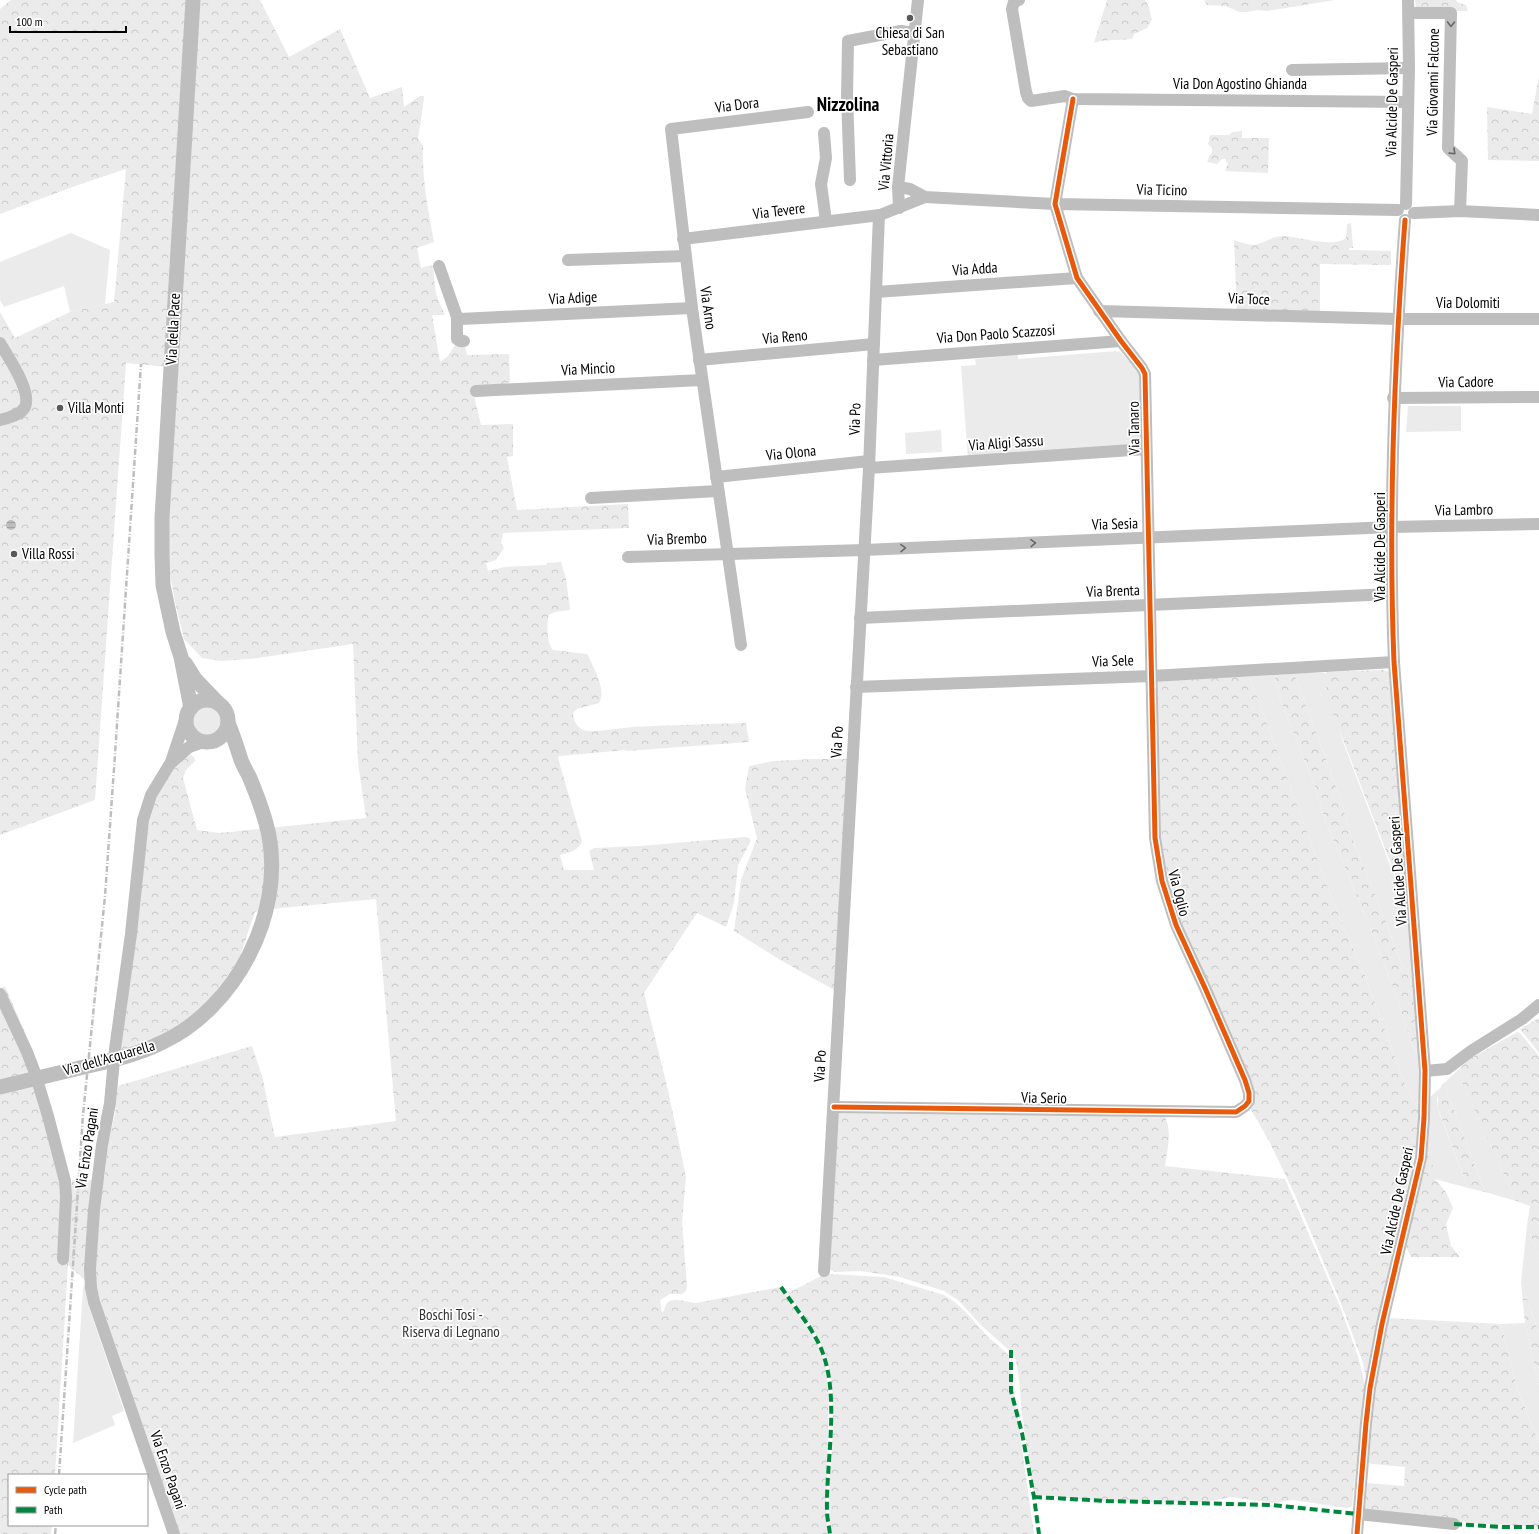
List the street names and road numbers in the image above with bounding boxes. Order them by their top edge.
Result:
street label: Via Giovanni Falcone [1422,28,1443,137]
street label: Via Alcide De Gasperi [1381,47,1402,158]
street label: Via Don Agostino Ghianda [1172,74,1307,93]
street label: Via Dora [713,92,760,117]
street label: Via Vittoria [873,133,897,192]
street label: Via Ticino [1136,180,1187,199]
street label: Via Tevere [751,198,806,223]
street label: Via Adda [951,257,998,280]
street label: Via Arno [696,284,721,331]
street label: Via Adige [547,287,598,308]
street label: Via Toce [1227,288,1270,309]
street label: Via della Pace [161,293,184,366]
street label: Via Dolomiti [1435,293,1500,312]
street label: Via Don Paolo Scazzosi [935,320,1056,347]
street label: Via Reno [761,325,808,348]
street label: Via Mincio [560,358,615,379]
street label: Via Cadore [1437,372,1494,391]
street label: Via Tanaro [1124,401,1143,456]
street label: Via Po [844,403,865,436]
street label: Via Aligi Sassu [967,430,1044,455]
street label: Via Olona [764,440,817,465]
street label: Via Alcide De Gasperi [1370,492,1389,603]
street label: Via Lambro [1434,499,1493,520]
street label: Via Sesia [1091,513,1138,534]
street label: Via Brembo [646,528,707,549]
street label: Via Brenta [1085,580,1140,601]
street label: Via Sele [1091,650,1134,671]
street label: Via Po [826,725,847,760]
street label: Via Alcide De Gasperi [1384,816,1411,927]
street label: Via Oglio [1164,867,1195,918]
street label: Via dell'Acquarella [60,1035,157,1080]
street label: Via Po [809,1049,830,1084]
street label: Via Serio [1020,1088,1067,1107]
street label: Via Enzo Pagani [71,1106,102,1191]
street label: Via Alcide De Gasperi [1376,1145,1417,1258]
street label: Via Enzo Pagani [146,1427,191,1512]

